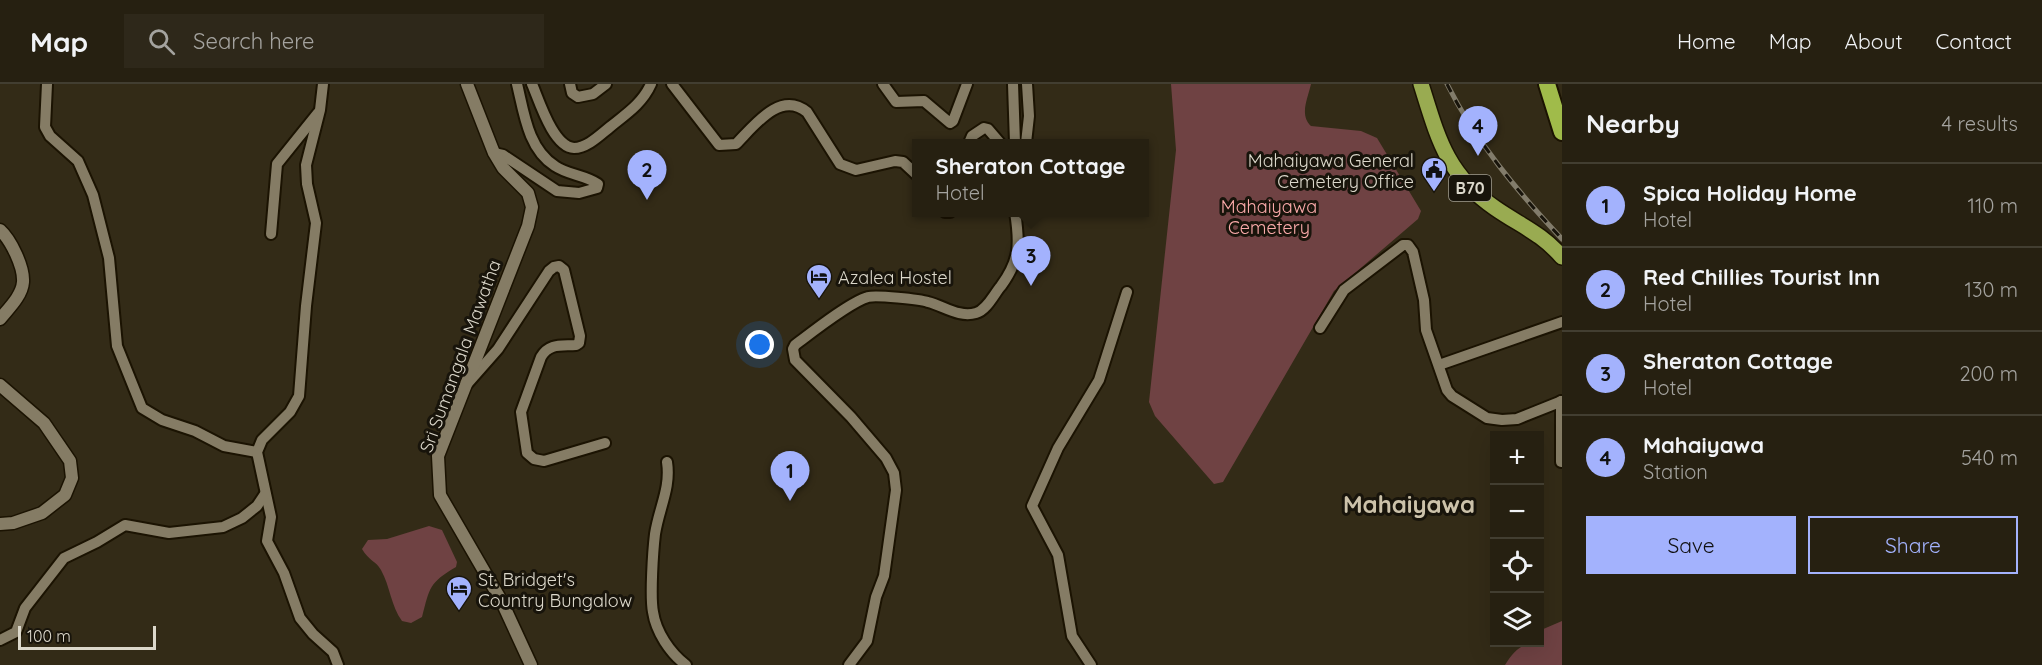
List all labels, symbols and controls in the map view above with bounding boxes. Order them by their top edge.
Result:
search box [124,14,544,68]
text: Map [30,24,88,59]
icon: search [145,25,178,58]
text: Search here [193,27,315,55]
text: Home [1677,28,1736,54]
text: Map [1769,28,1812,54]
text: About [1845,28,1903,54]
text: Contact [1936,28,2012,54]
pin: 4 [1458,106,1498,156]
text: Nearby [1586,107,1680,140]
text: 4 results [1942,111,2018,136]
popup [912,139,1149,217]
place label: Mahaiyawa General Cemetery Office [1248,149,1414,193]
pin: 2 [628,150,666,200]
text: Sheraton Cottage [936,152,1125,180]
public building icon: Mahaiyawa General Cemetery Office [1419,155,1449,193]
road number: B70 [1449,175,1491,201]
text: Spica Holiday Home [1643,179,1857,207]
text: Hotel [936,180,985,205]
text: 1 [1602,193,1609,218]
text: 110 m [1968,193,2018,218]
park label: Mahaiyawa Cemetery [1221,195,1317,239]
text: Hotel [1643,207,1692,232]
pin: 3 [1012,236,1050,286]
street label: Sri Sumangala Mawatha [414,257,506,455]
hotel icon: Azalea Hostel [804,262,834,300]
text: Red Chillies Tourist Inn [1643,263,1880,291]
place label: Azalea Hostel [838,266,952,289]
text: 2 [1600,277,1611,302]
text: 130 m [1965,277,2018,302]
text: Hotel [1643,291,1692,316]
your location [745,330,774,359]
text: Sheraton Cottage [1643,347,1833,375]
text: 3 [1600,361,1611,386]
text: 200 m [1959,361,2018,386]
text: Hotel [1643,375,1692,400]
map controls [1490,431,1544,647]
button: + [1490,431,1544,485]
text: Mahaiyawa [1643,431,1764,459]
text: 4 [1600,445,1611,470]
text: 540 m [1961,445,2018,470]
pin: 1 [770,452,810,501]
text: Station [1643,459,1708,484]
button: − [1490,485,1544,539]
district label: Mahaiyawa [1343,489,1475,519]
button: Save [1586,516,1796,574]
button: Share [1808,516,2018,574]
button: locate [1490,539,1544,593]
place label: St. Bridget's Country Bungalow [478,568,632,612]
hotel icon: St. Bridget's Country Bungalow [444,574,474,612]
button: layers [1490,593,1544,647]
scale bar [18,623,156,650]
text: 100 m [27,626,71,646]

